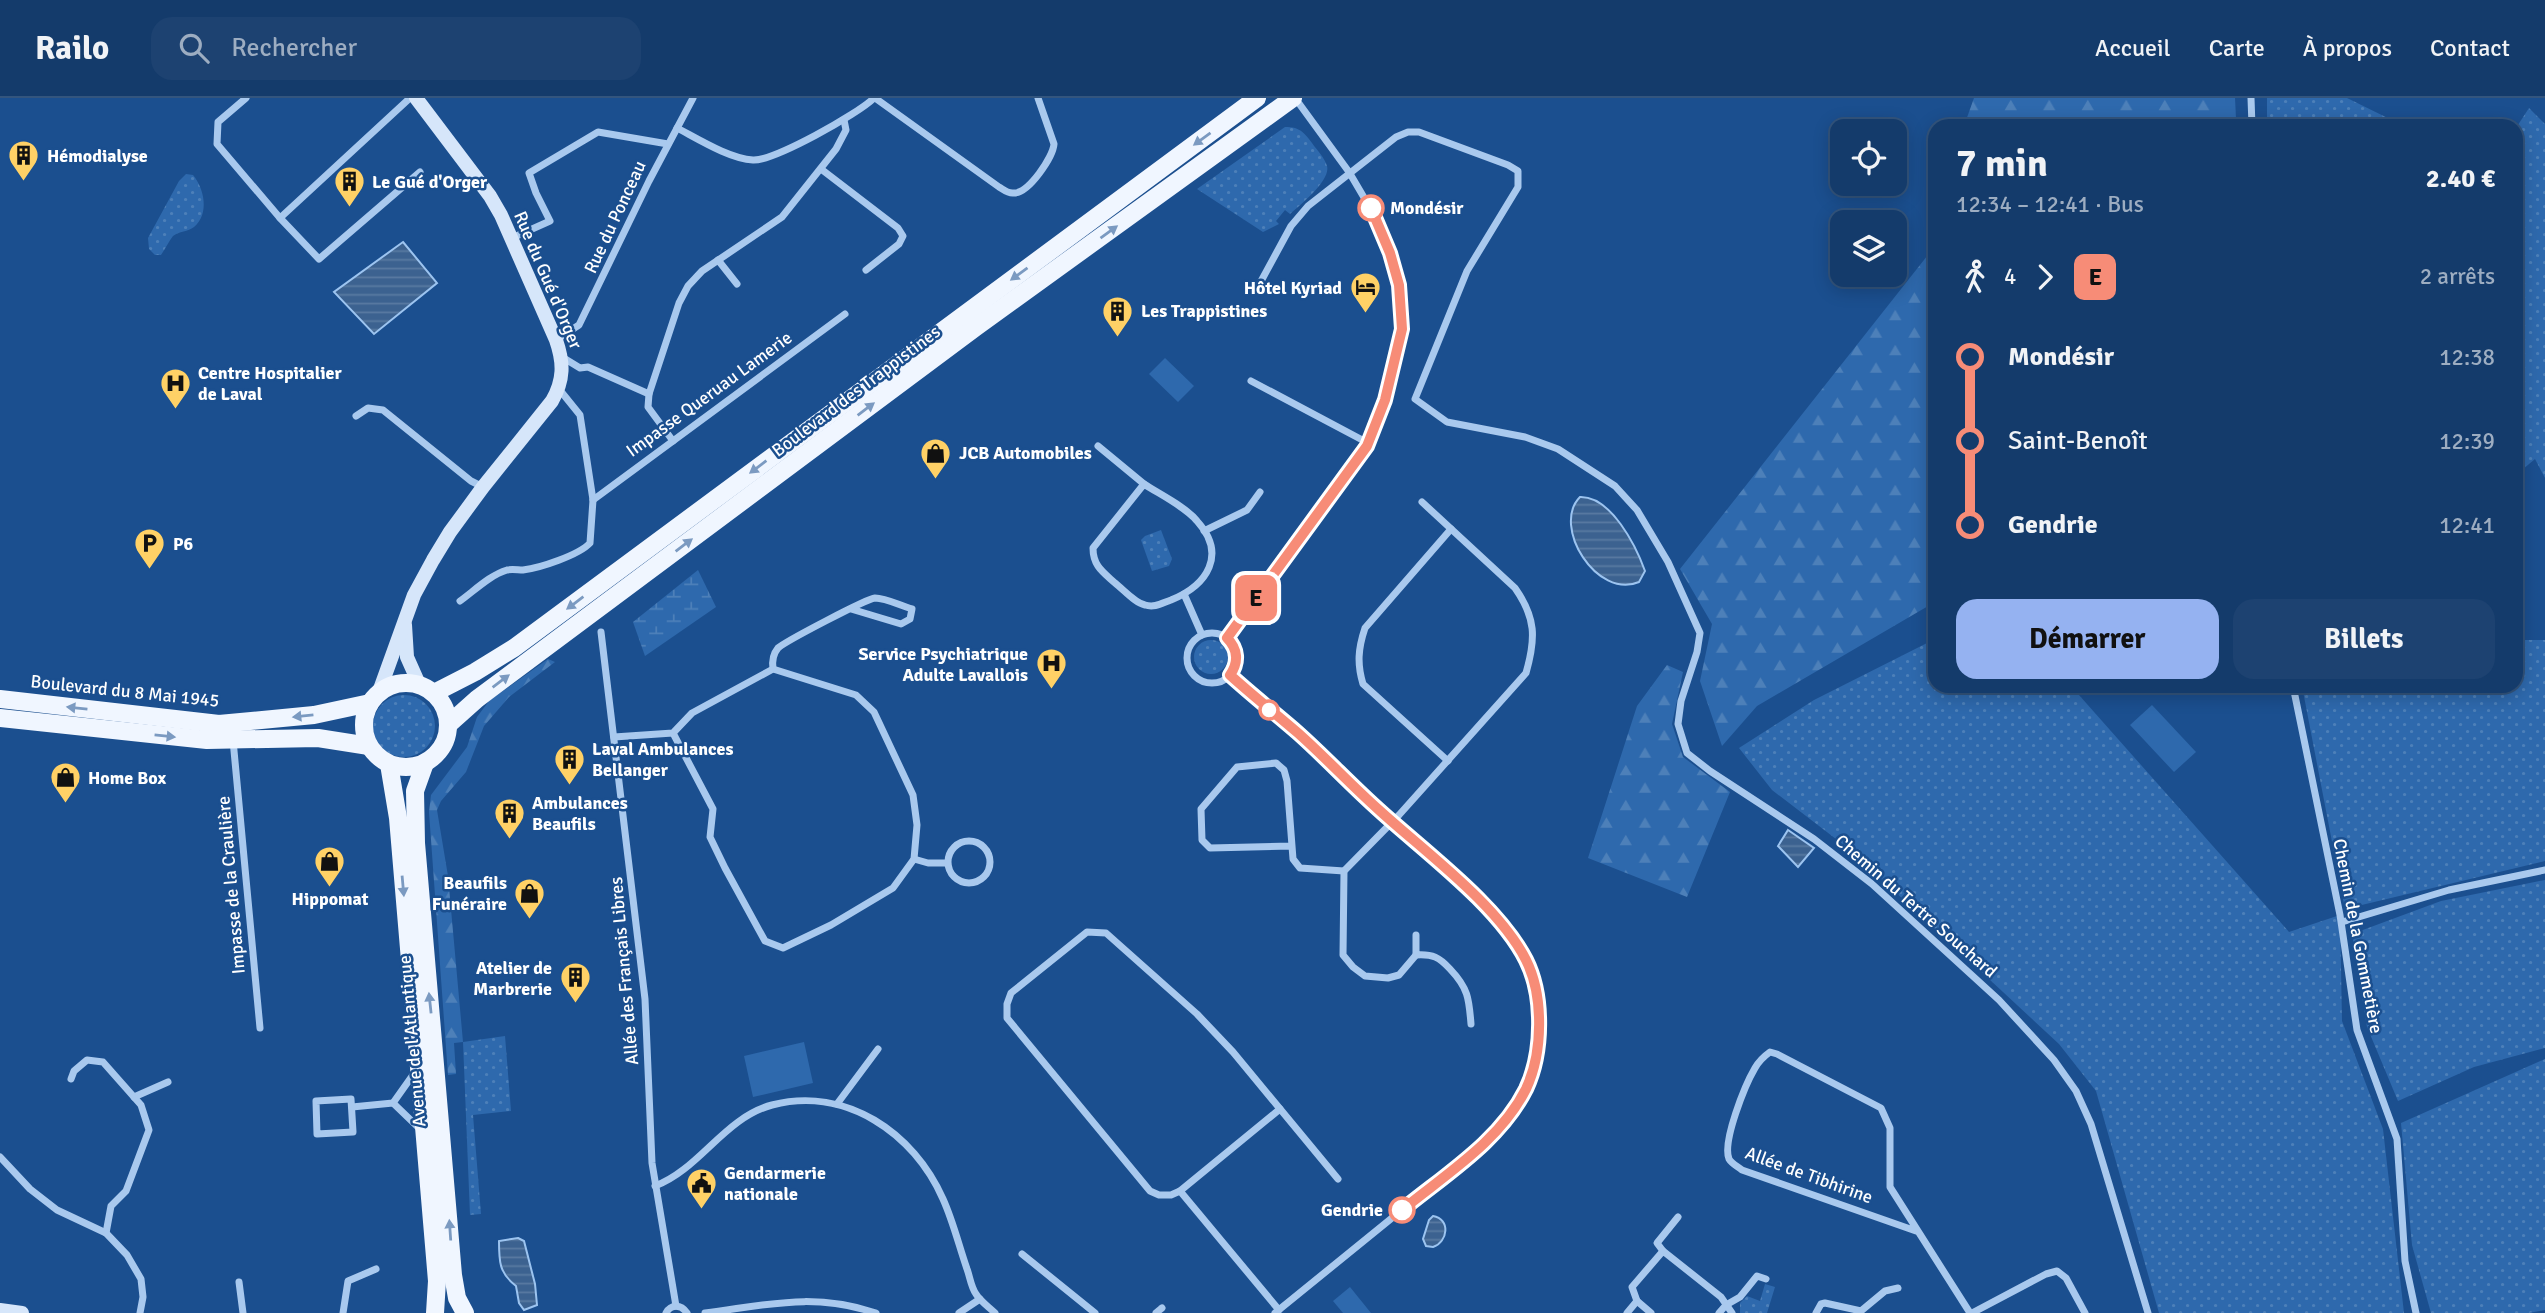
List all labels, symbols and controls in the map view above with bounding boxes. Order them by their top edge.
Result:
search box [151,17,641,80]
text: Railo [35,28,109,69]
icon: search [175,29,213,67]
text: Rechercher [231,32,357,64]
text: Accueil [2095,33,2171,63]
text: Carte [2209,33,2265,63]
text: À propos [2303,33,2392,63]
text: Contact [2430,33,2510,63]
map controls [1830,119,1907,287]
button: locate [1830,119,1907,196]
one-way arrow [1194,131,1212,146]
building icon: Hémodialyse [7,139,41,183]
text: 7 min [1956,140,2048,187]
place label: Hémodialyse [47,145,148,167]
street label: Rue du Ponceau [579,157,651,277]
text: 2.40 € [2426,163,2495,195]
building icon: Le Gué d'Orger [332,165,366,209]
place label: Le Gué d'Orger [372,171,488,193]
text: 12:34 – 12:41 · Bus [1956,190,2144,219]
marker: Mondésir [1358,195,1384,221]
place label: Mondésir [1390,197,1464,219]
street label: Rue du Gué d'Orger [509,208,587,353]
button: layers [1830,210,1907,287]
one-way arrow [1100,225,1118,239]
icon: walk [1956,258,1994,296]
icon: forward [2026,258,2064,296]
text: 4 [2004,262,2016,291]
text: E [2088,262,2102,292]
text: 2 arrêts [2420,262,2495,291]
one-way arrow [1010,267,1029,281]
hotel icon: Hôtel Kyriad [1348,271,1382,315]
place label: Hôtel Kyriad [1244,277,1342,299]
building icon: Les Trappistines [1101,294,1135,338]
place label: Les Trappistines [1141,300,1267,322]
street label: Boulevard des Trappistines [767,320,945,461]
street label: Impasse Queruau Lamerie [622,326,796,462]
text: Mondésir [2008,341,2114,373]
text: 12:38 [2439,343,2495,372]
place label: Centre Hospitalier de Laval [198,362,343,405]
hospital icon: Centre Hospitalier de Laval [158,366,192,410]
one-way arrow [857,403,875,417]
text: Saint-Benoît [2008,425,2148,457]
text: 12:39 [2439,427,2495,456]
shop icon: JCB Automobiles [919,436,953,480]
place label: JCB Automobiles [959,442,1092,464]
one-way arrow [749,460,767,474]
text: Gendrie [2008,509,2098,541]
text: 12:41 [2439,511,2495,540]
parking icon: P6 [133,527,167,571]
place label: P6 [173,533,194,555]
one-way arrow [675,538,693,552]
line badge: E [1233,575,1279,621]
text: E [1249,583,1263,613]
one-way arrow [566,596,584,610]
button: Démarrer [1956,599,2219,679]
button: Billets [2233,599,2495,679]
place label: Service Psychiatrique Adulte Lavallois [858,643,1028,686]
hospital icon: Service Psychiatrique Adulte Lavallois [1034,647,1068,691]
street label: Boulevard du 8 Mai 1945 [30,670,220,712]
one-way arrow [492,674,510,688]
unlabelled marker [1259,700,1279,720]
one-way arrow [66,702,88,713]
one-way arrow [292,711,314,722]
one-way arrow [154,730,176,741]
place label: Laval Ambulances Bellanger [592,738,733,781]
building icon: Laval Ambulances Bellanger [552,742,586,786]
shop icon: Home Box [48,761,82,805]
place label: Home Box [88,767,166,789]
place label: Ambulances Beaufils [532,792,628,835]
street label: Impasse de la Craulière [212,795,250,975]
building icon: Ambulances Beaufils [492,796,526,840]
street label: Chemin du Tertre Souchard [1830,830,2002,982]
street label: Chemin de la Gommetière [2328,837,2388,1035]
shop icon: Hippomat [313,844,347,888]
place label: Beaufils Funéraire [432,872,507,915]
one-way arrow [398,875,409,897]
shop icon: Beaufils Funéraire [513,876,547,920]
street label: Allée des Français Libres [605,876,643,1066]
place label: Hippomat [292,888,369,910]
street label: Avenue de l'Atlantique [394,954,430,1128]
place label: Atelier de Marbrerie [473,957,552,1000]
building icon: Atelier de Marbrerie [558,961,592,1005]
one-way arrow [424,992,435,1014]
street label: Allée de Tibhirine [1742,1142,1876,1208]
place label: Gendarmerie nationale [724,1162,826,1205]
public building icon: Gendarmerie nationale [684,1166,718,1210]
marker: Gendrie [1389,1197,1415,1223]
place label: Gendrie [1321,1199,1383,1221]
one-way arrow [444,1219,455,1241]

